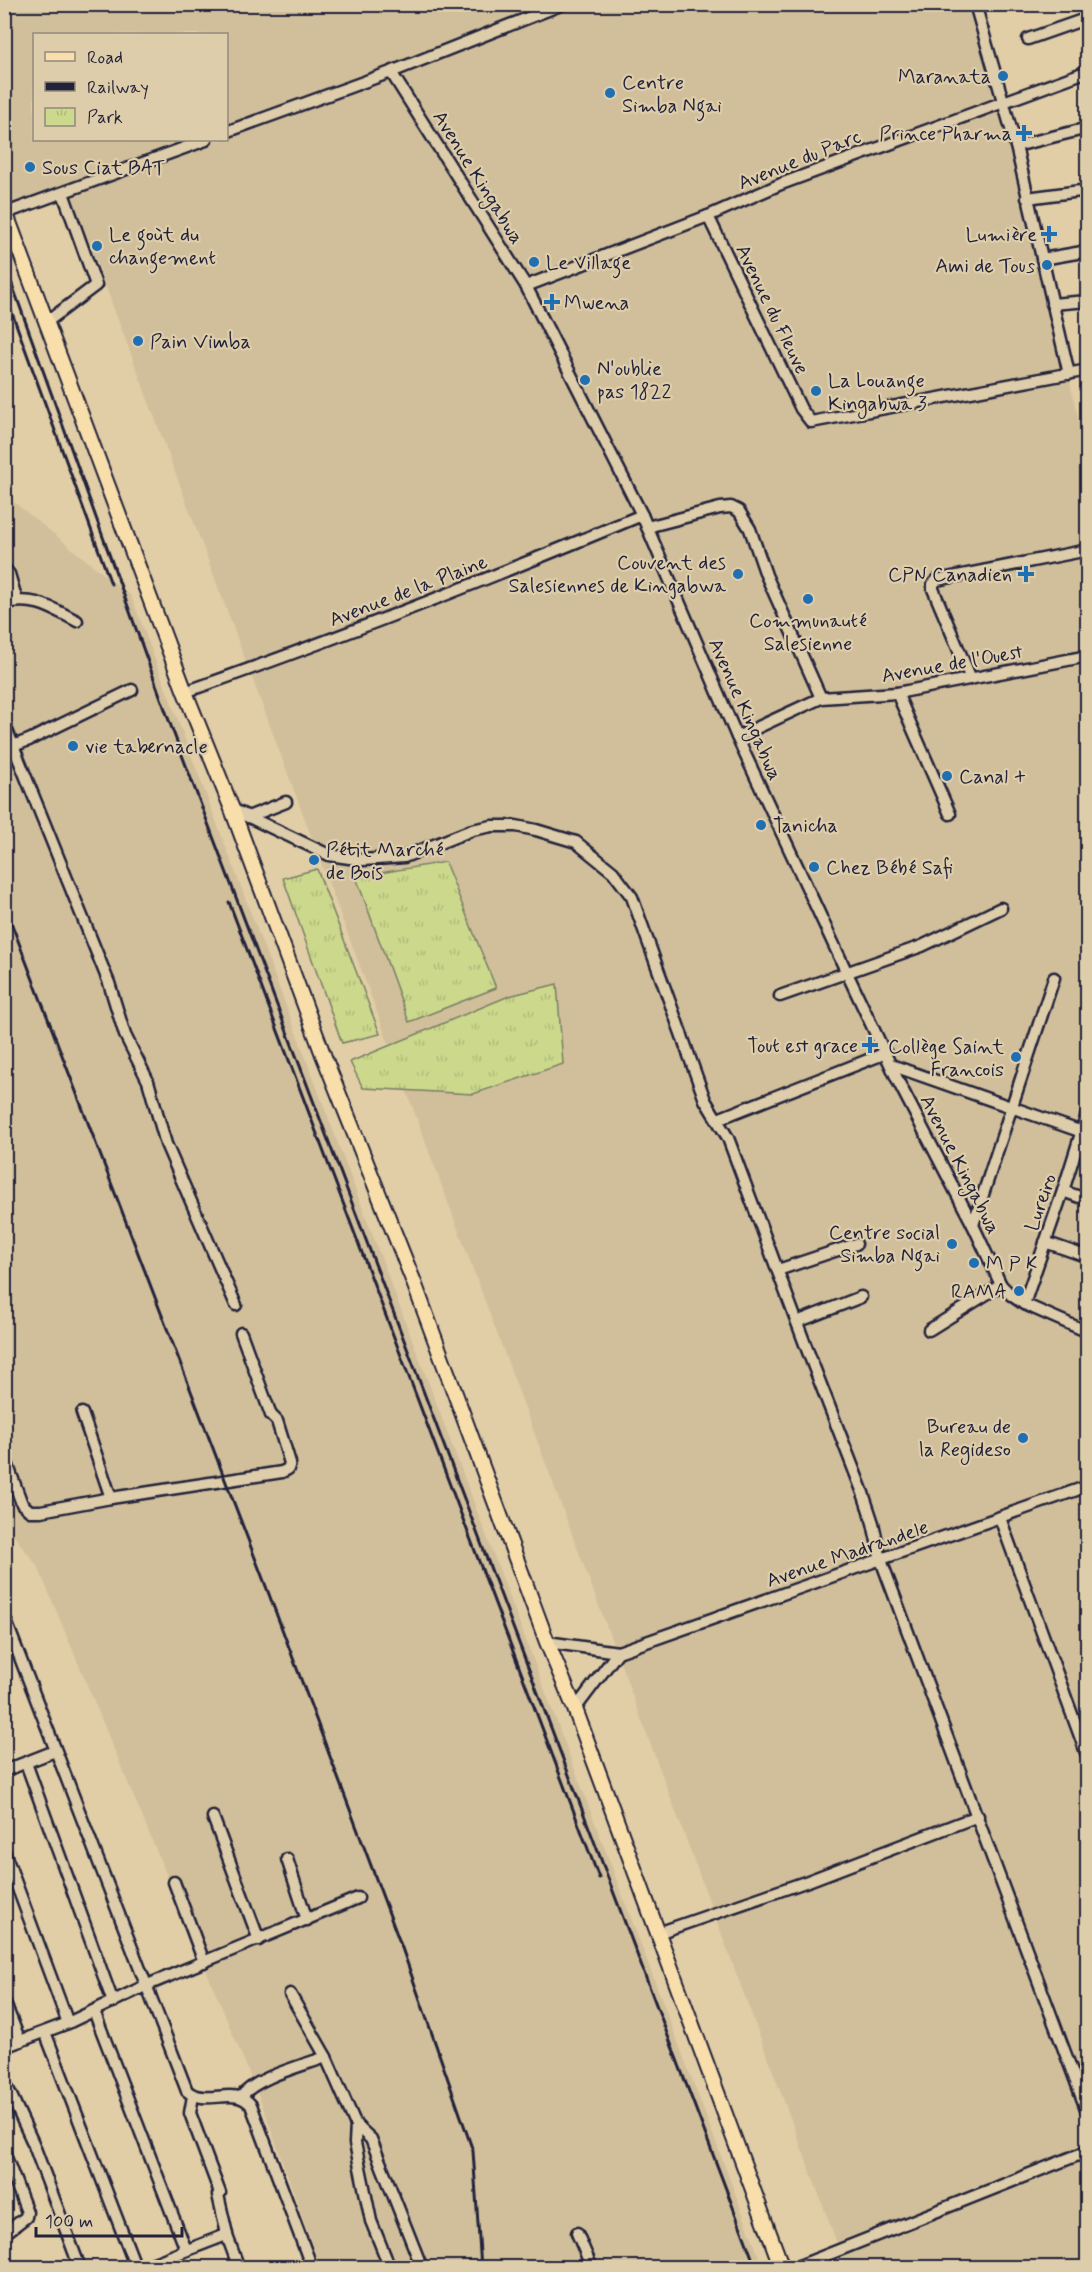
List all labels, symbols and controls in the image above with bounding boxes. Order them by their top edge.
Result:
legend [33,33,228,141]
text: Road [87,46,123,70]
place label: Maranata [898,64,991,91]
marker: Maranata [996,69,1010,83]
place label: Centre Simba Ngai [622,70,722,122]
text: Railway [87,76,149,100]
marker: Centre Simba Ngai [603,86,617,100]
text: Park [87,106,123,130]
street label: Avenue Kingabwa [425,106,530,250]
place label: Prince Pharma [879,121,1012,148]
street label: Avenue du Parc [734,124,865,197]
marker: Prince Pharma [1017,126,1031,140]
place label: Sous Ciat BAT [42,155,165,182]
marker: Sous Ciat BAT [23,160,37,174]
place label: Le goùt du changement [109,222,216,274]
place label: Lumière [966,222,1037,249]
marker: Lumière [1042,227,1056,241]
marker: Le goùt du changement [90,239,104,253]
street label: Avenue du Fleuve [728,240,815,379]
place label: Le Village [546,250,631,279]
place label: Ami de Tous [935,253,1035,280]
marker: Le Village [527,255,541,269]
marker: Ami de Tous [1040,258,1054,272]
place label: Mwena [564,290,629,317]
marker: Mwena [545,295,559,309]
place label: Pain Vimba [150,329,251,356]
marker: Pain Vimba [131,334,145,348]
place label: N'oublie pas 1822 [597,356,671,406]
place label: La Louange Kingabwa 3 [828,368,927,419]
marker: N'oublie pas 1822 [578,373,592,387]
marker: La Louange Kingabwa 3 [809,384,823,398]
street label: Avenue de la Plaine [325,549,492,634]
place label: Couvent des Salesiennes de Kingabwa [508,550,727,600]
place label: CPN Canadien [888,562,1012,589]
marker: CPN Canadien [1017,565,1035,583]
marker: Couvent des Salesiennes de Kingabwa [731,567,745,581]
marker: Communauté Salesienne [801,592,815,606]
place label: Communauté Salesienne [749,608,867,658]
street label: Avenue Kingabwa [700,634,788,785]
street label: Avenue de l'Ouest [879,639,1025,690]
place label: vie tabernacle [85,734,208,761]
marker: vie tabernacle [66,739,80,753]
place label: Canal + [959,764,1027,791]
marker: Canal + [940,769,954,783]
place label: Tanicha [773,813,838,840]
marker: Tanicha [754,818,768,832]
place label: Pétit Marché de Bois [326,837,444,887]
marker: Pétit Marché de Bois [307,853,321,867]
place label: Chez Bébé Safi [826,855,953,882]
marker: Chez Bébé Safi [807,860,821,874]
place label: Tout est grace [747,1033,858,1060]
place label: Collège Saint Francois [888,1034,1004,1084]
marker: Tout est grace [863,1038,877,1052]
marker: Collège Saint Francois [1009,1050,1023,1064]
street label: Avenue Kingabwa [912,1090,1006,1239]
street label: Lureiro [1019,1170,1064,1235]
place label: Centre social Simba Ngai [829,1220,940,1272]
marker: Centre social Simba Ngai [945,1237,959,1251]
place label: M P K [986,1251,1038,1278]
marker: M P K [967,1256,981,1270]
place label: RAMA [951,1279,1007,1306]
marker: RAMA [1012,1284,1026,1298]
place label: Bureau de la Regideso [919,1414,1011,1465]
marker: Bureau de la Regideso [1016,1431,1030,1445]
street label: Avenue Madrandele [763,1514,932,1595]
scale bar [36,2200,182,2238]
text: 100 m [45,2210,93,2234]

